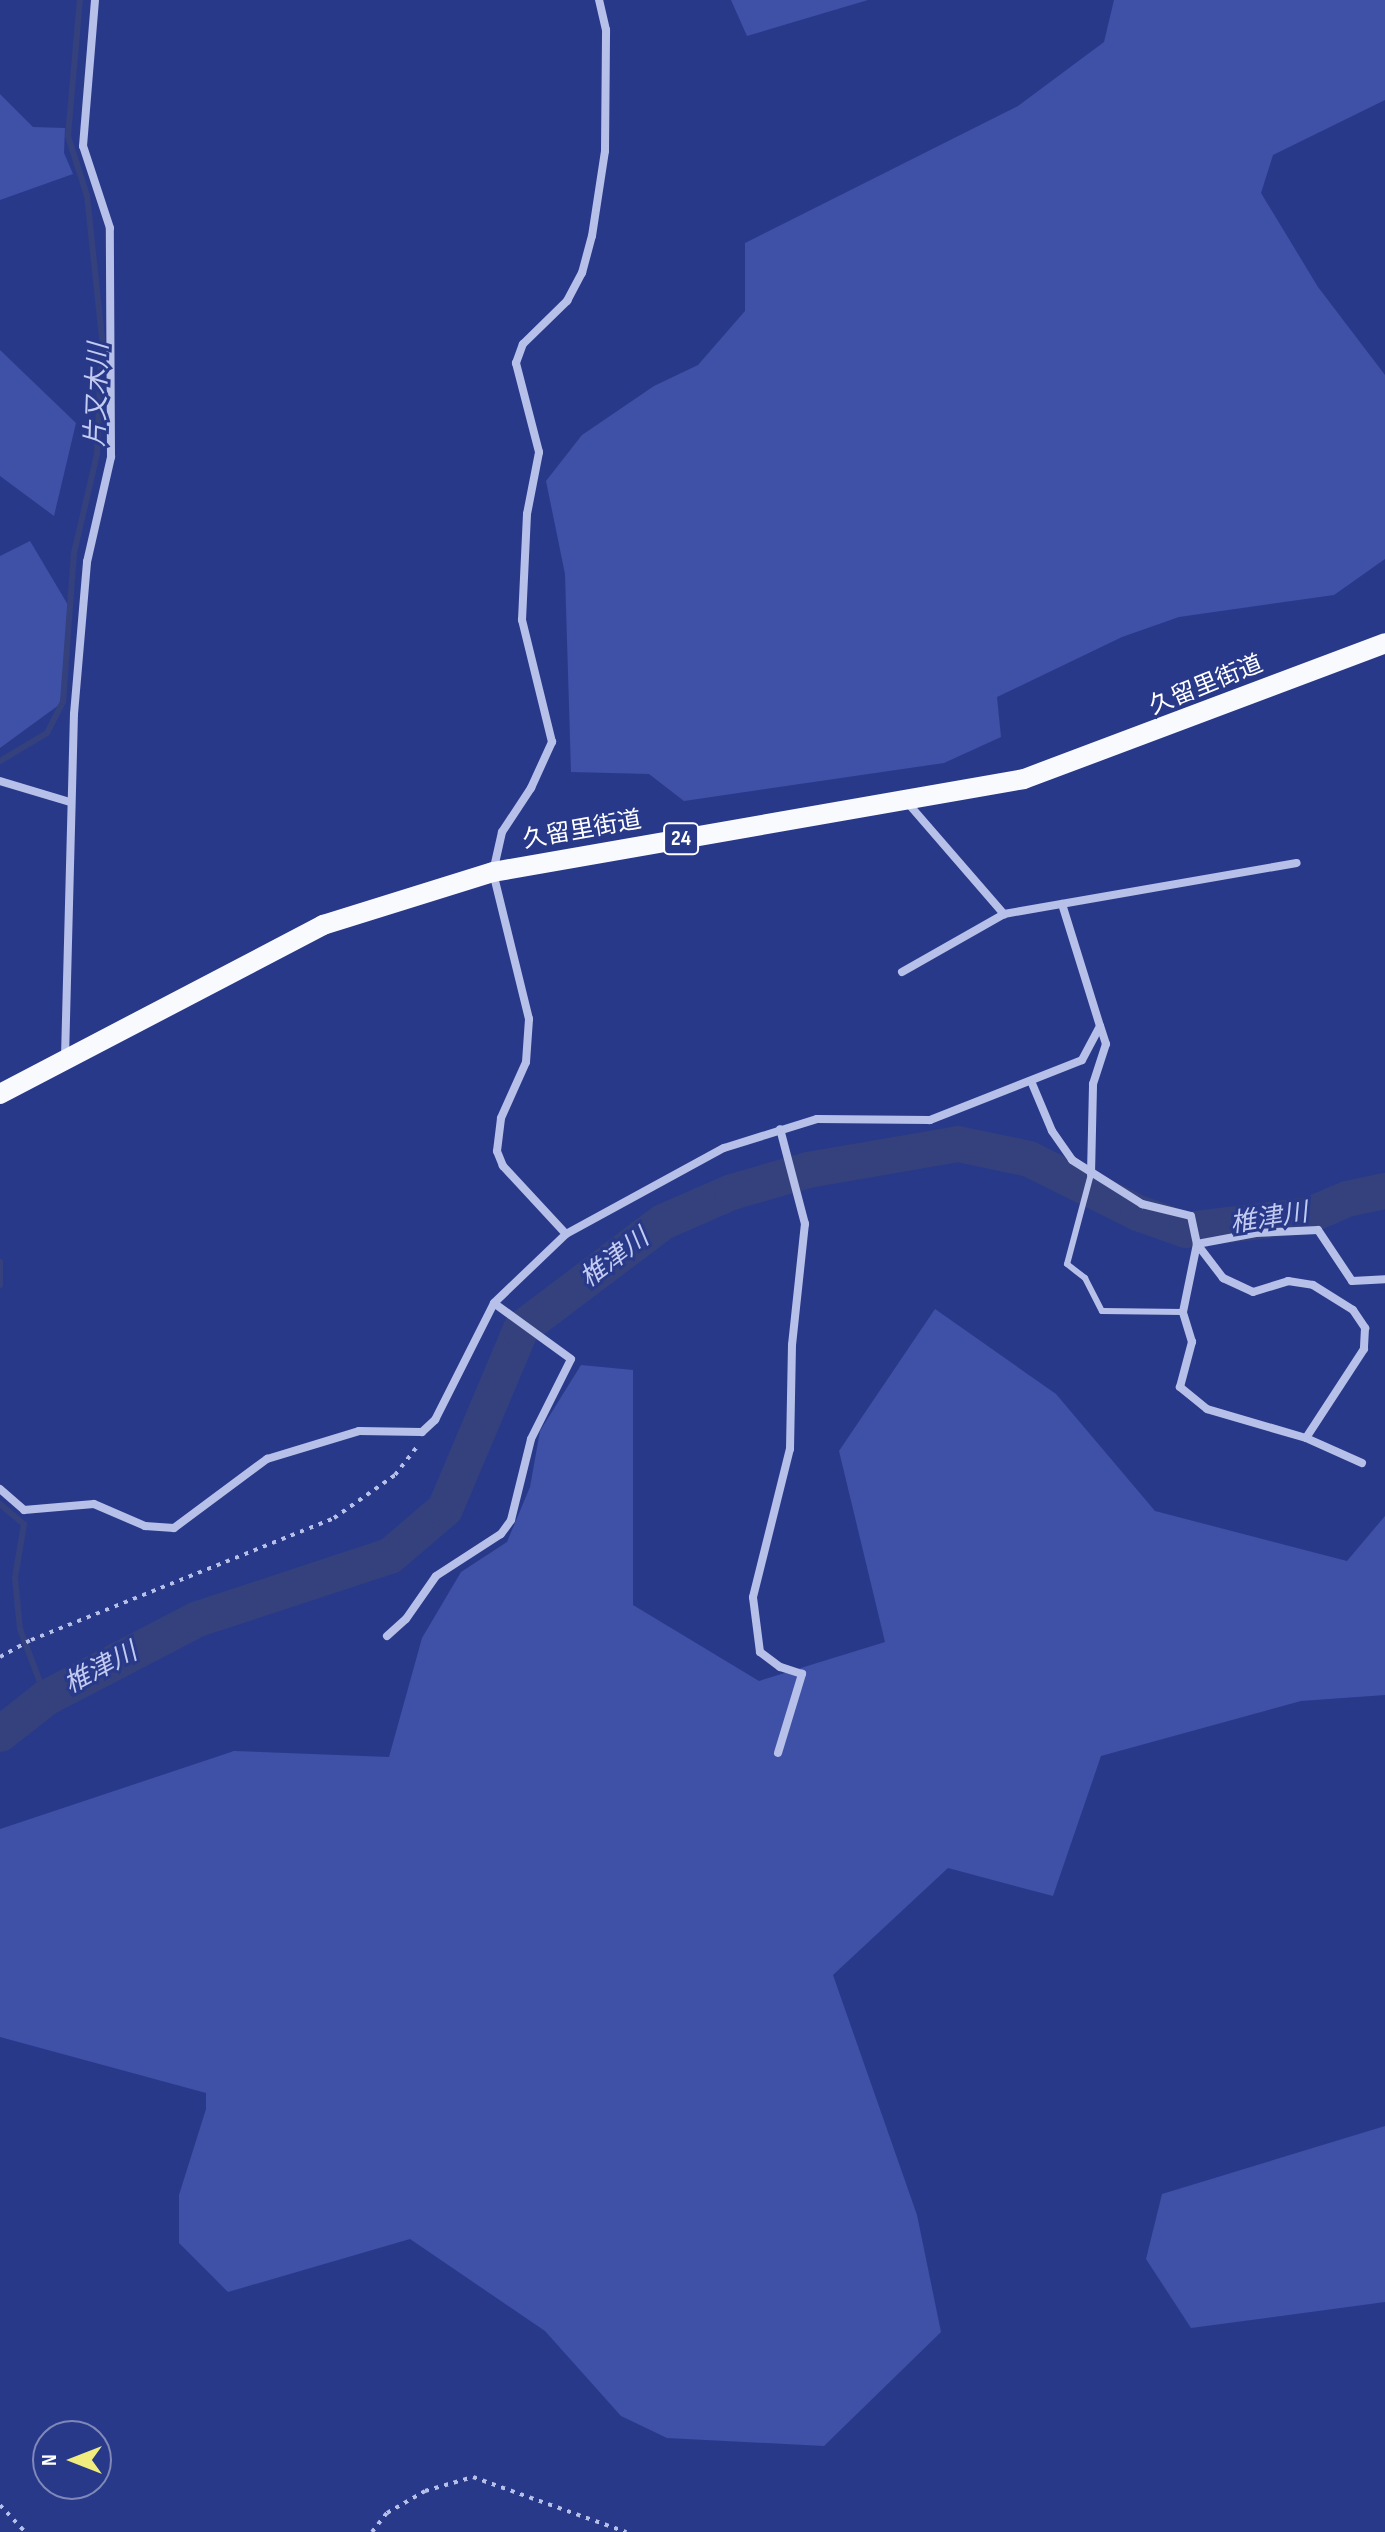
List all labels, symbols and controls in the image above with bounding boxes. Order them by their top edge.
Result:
water label: 片又木川 [81,342,115,448]
street label: 久留里街道 [1145,649,1267,721]
street label: 久留里街道 [520,805,644,855]
road number: 24 [663,821,699,857]
water label: 椎津川 [1228,1197,1310,1241]
water label: 椎津川 [574,1223,656,1295]
water label: 椎津川 [59,1637,143,1701]
north arrow [32,2420,112,2500]
text: N [36,2454,63,2466]

